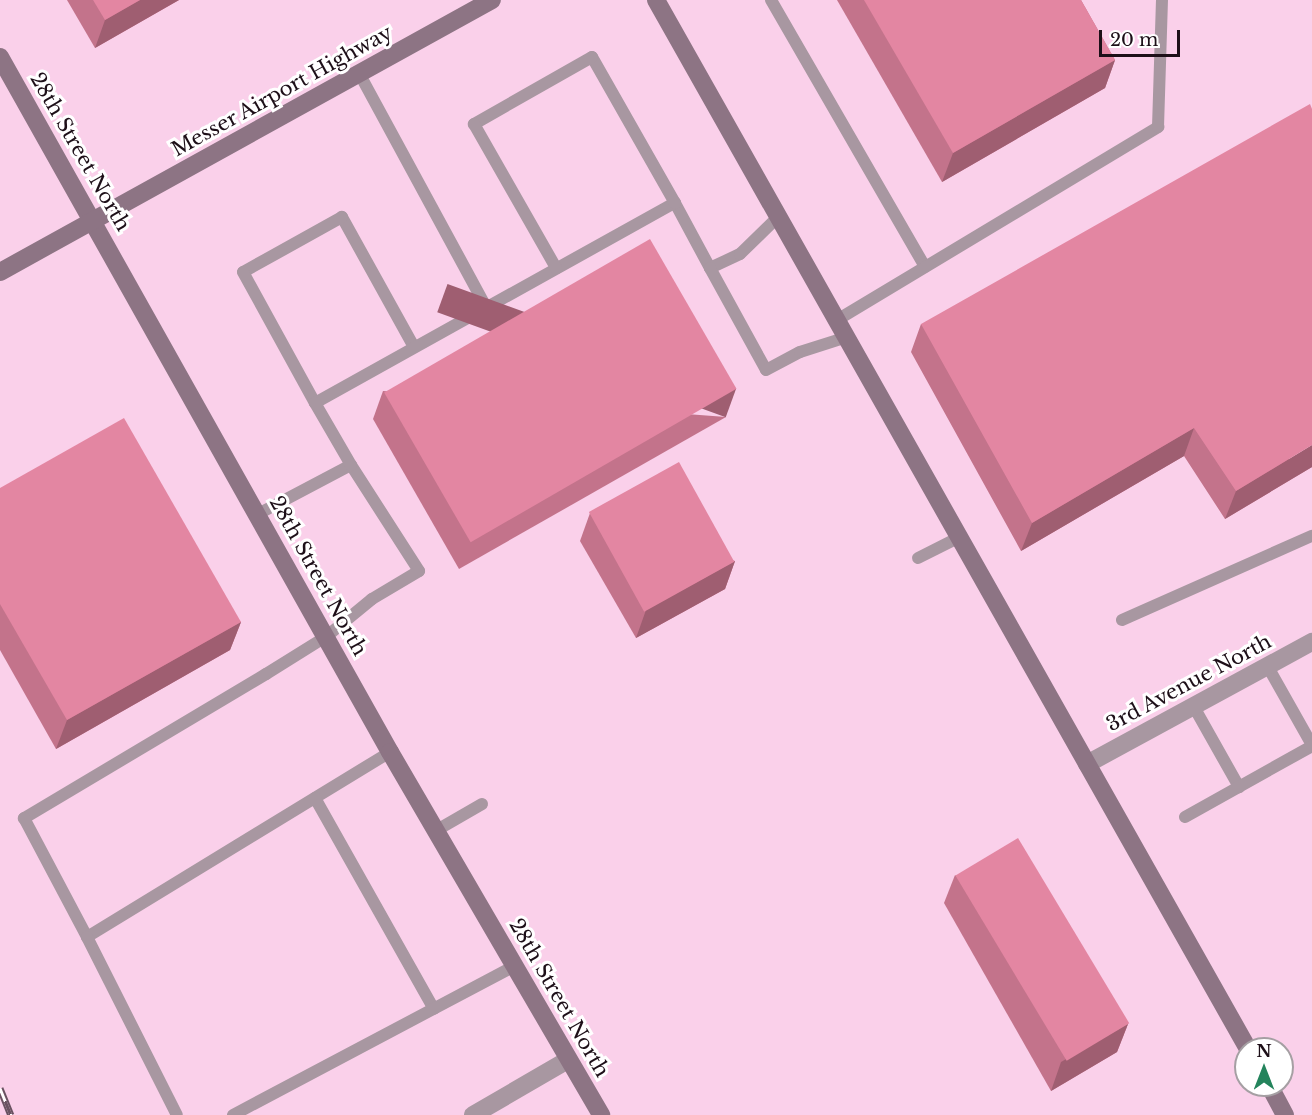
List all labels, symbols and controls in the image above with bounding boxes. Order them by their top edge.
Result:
scale bar [1102,18,1183,56]
street label: Messer Airport Highway [167,20,397,162]
text: 20 m [1110,29,1158,51]
street label: 28th Street North [25,69,135,235]
street label: 28th Street North [264,492,372,660]
street label: 3rd Avenue North [1102,629,1276,737]
street label: 28th Street North [504,915,614,1081]
north arrow [1234,1037,1294,1097]
text: N [1256,1041,1272,1061]

